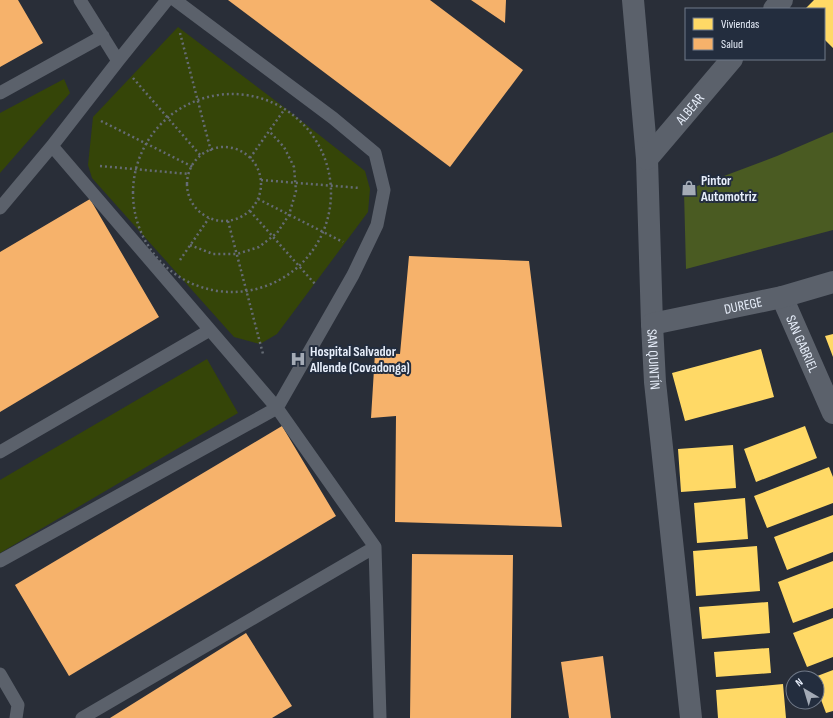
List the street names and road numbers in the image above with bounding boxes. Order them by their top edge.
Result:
street label: ALBEAR [671,89,708,129]
street label: DUREGE [722,293,764,317]
street label: SAN GABRIEL [782,312,823,375]
street label: SAN QUINTÍN [644,328,664,391]

